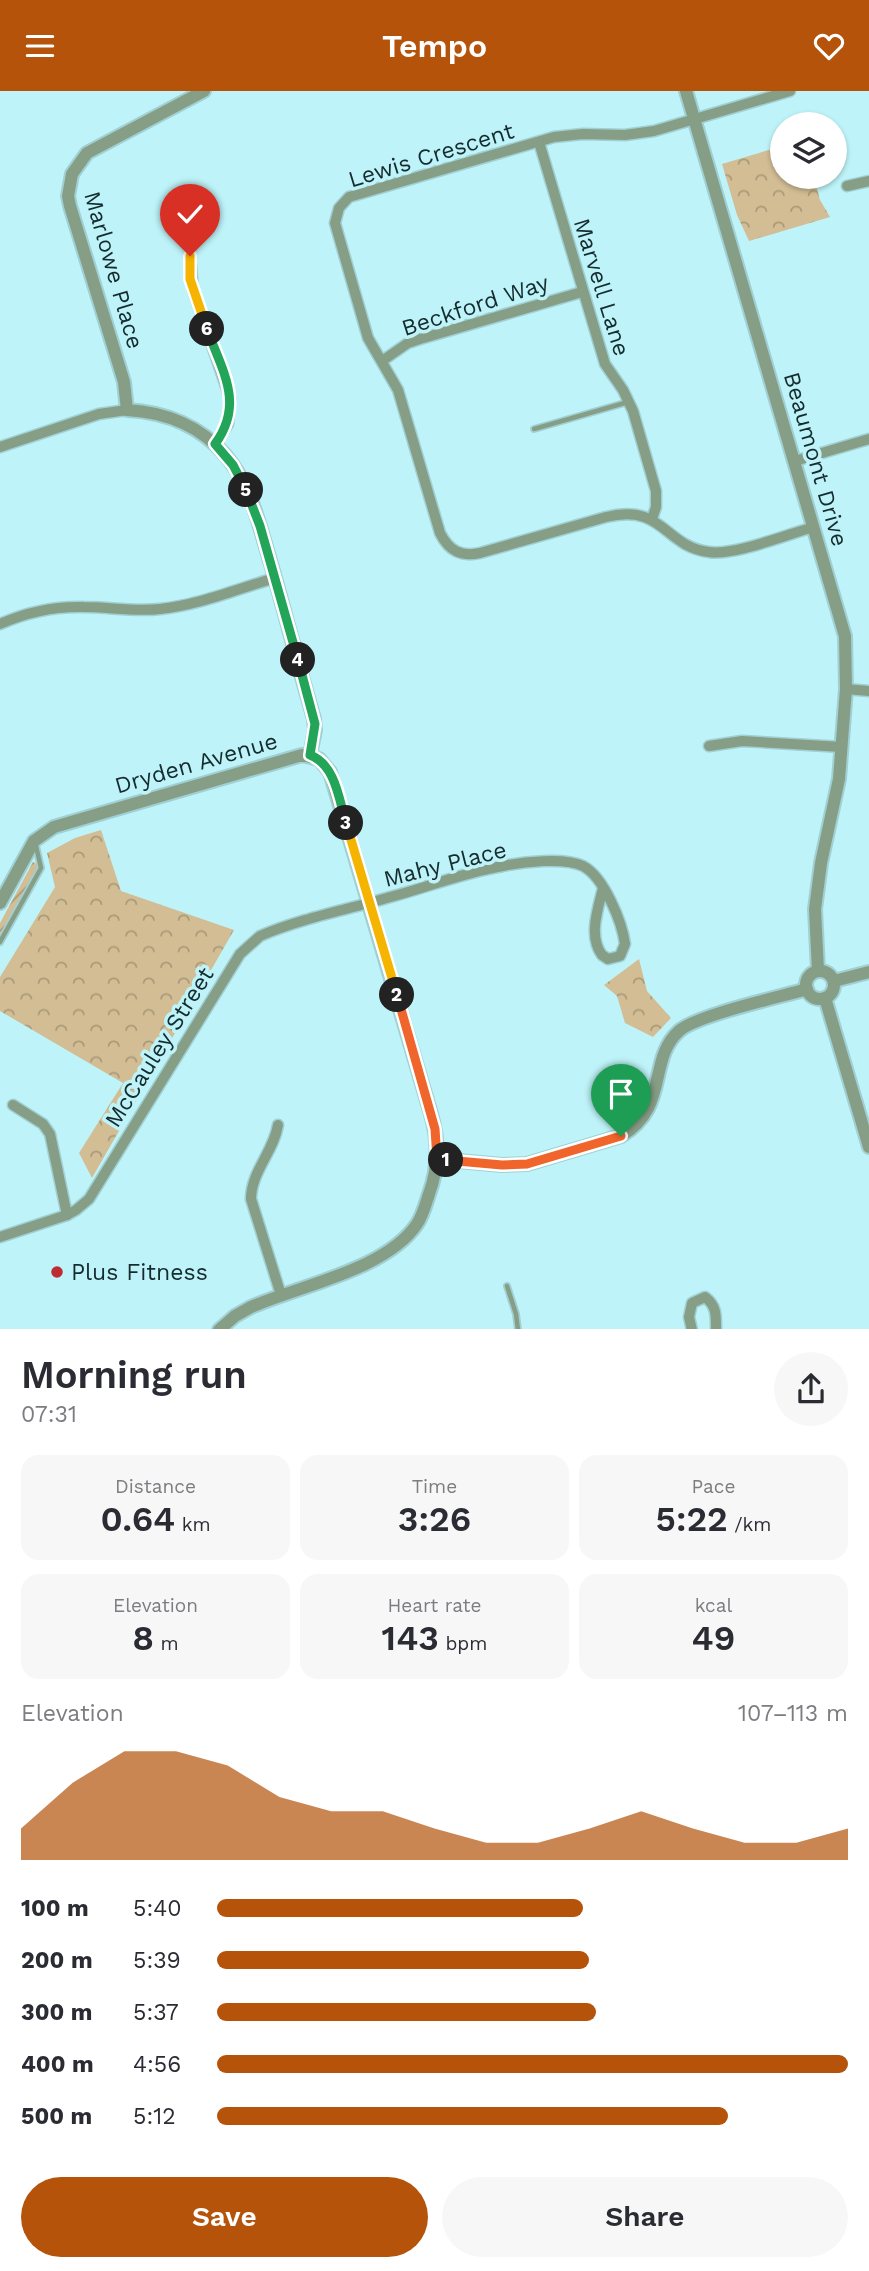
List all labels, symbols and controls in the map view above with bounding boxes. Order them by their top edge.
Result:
icon: menu [21,27,59,65]
text: Tempo [382,27,487,65]
icon: heart [810,27,848,65]
map controls [770,112,847,189]
button: layers [770,112,847,189]
street label: Lewis Crescent [345,117,518,193]
pin [160,184,220,256]
street label: Marlowe Place [78,188,149,352]
icon: check [171,195,209,233]
street label: Marvell Lane [568,215,635,359]
street label: Beckford Way [398,269,552,342]
pin: 6 [190,311,224,347]
text: 6 [201,317,212,340]
street label: Beaumont Drive [778,369,853,549]
pin: 5 [229,473,264,507]
text: 5 [240,478,251,501]
pin: 4 [280,643,316,677]
text: 4 [291,648,304,671]
street label: Dryden Avenue [112,727,281,800]
pin: 3 [328,805,364,841]
text: 3 [340,811,351,834]
street label: Mahy Place [381,836,509,893]
street label: McCauley Street [99,962,220,1132]
pin: 2 [380,977,414,1013]
text: 2 [391,983,402,1006]
pin [591,1064,651,1136]
icon: arrive [602,1075,640,1113]
pin: 1 [428,1143,464,1177]
text: 1 [441,1148,450,1171]
place label: Plus Fitness [71,1259,208,1286]
marker: Plus Fitness [49,1264,65,1280]
button: share [774,1352,848,1426]
text: Morning run [21,1353,247,1397]
text: 07:31 [21,1401,77,1428]
text: Distance [115,1475,196,1498]
text: Time [412,1475,457,1498]
text: Pace [692,1475,735,1498]
text: 0.64 [100,1498,175,1540]
text: 3:26 [398,1498,471,1540]
text: 5:22 [656,1498,728,1540]
text: km [175,1513,211,1536]
text: /km [728,1513,771,1536]
text: Elevation [113,1594,198,1617]
text: Heart rate [388,1594,481,1617]
text: kcal [695,1594,732,1617]
text: 8 [132,1617,154,1659]
text: 143 [382,1617,439,1659]
text: 49 [692,1617,735,1659]
text: m [154,1632,179,1655]
text: bpm [439,1632,487,1655]
text: Elevation [21,1700,124,1727]
text: 107–113 m [738,1700,848,1727]
text: 100 m [21,1895,89,1922]
text: 5:40 [133,1895,182,1922]
text: 200 m [21,1947,93,1974]
text: 5:39 [133,1947,181,1974]
text: 300 m [21,1999,92,2026]
text: 5:37 [133,1999,179,2026]
text: 400 m [21,2051,94,2078]
text: 4:56 [133,2051,181,2078]
text: 500 m [21,2103,92,2130]
text: 5:12 [133,2103,176,2130]
button: Save [21,2177,428,2257]
button: Share [442,2177,848,2257]

